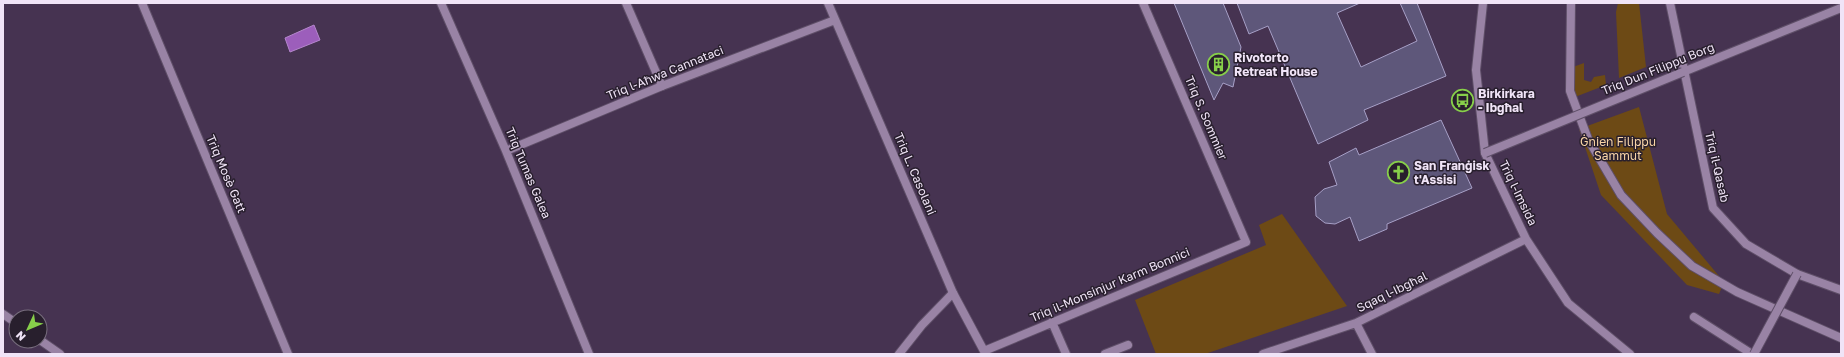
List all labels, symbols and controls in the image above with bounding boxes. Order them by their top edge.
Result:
street label: Triq Dun Filippu Borg [1599,39,1716,98]
street label: Triq l-Aħwa Cannataci [604,42,725,103]
place label: Rivotorto Retreat House [1234,50,1318,79]
building icon: Rivotorto Retreat House [1205,52,1231,78]
street label: Triq S. Sommier [1182,74,1231,162]
place label: Birkirkara - Ibgħal [1478,86,1535,115]
bus stop icon: Birkirkara - Ibgħal [1450,88,1476,114]
street label: Triq Tumas Galea [502,125,554,221]
street label: Triq L. Casolani [891,130,940,217]
street label: Triq il-Qasab [1702,130,1733,204]
street label: Triq Mosè Gatt [203,133,250,215]
park label: Ġnien Filippu Sammut [1580,134,1656,163]
place label: San Franġisk t'Assisi [1414,158,1490,187]
street label: Triq l-Imsida [1496,158,1541,228]
church icon: San Franġisk t'Assisi [1386,160,1412,186]
street label: Triq il-Monsinjur Karm Bonnici [1028,244,1192,325]
street label: Sqaq l-Ibgħal [1354,268,1430,315]
north arrow [8,309,48,349]
text: N [13,329,28,344]

